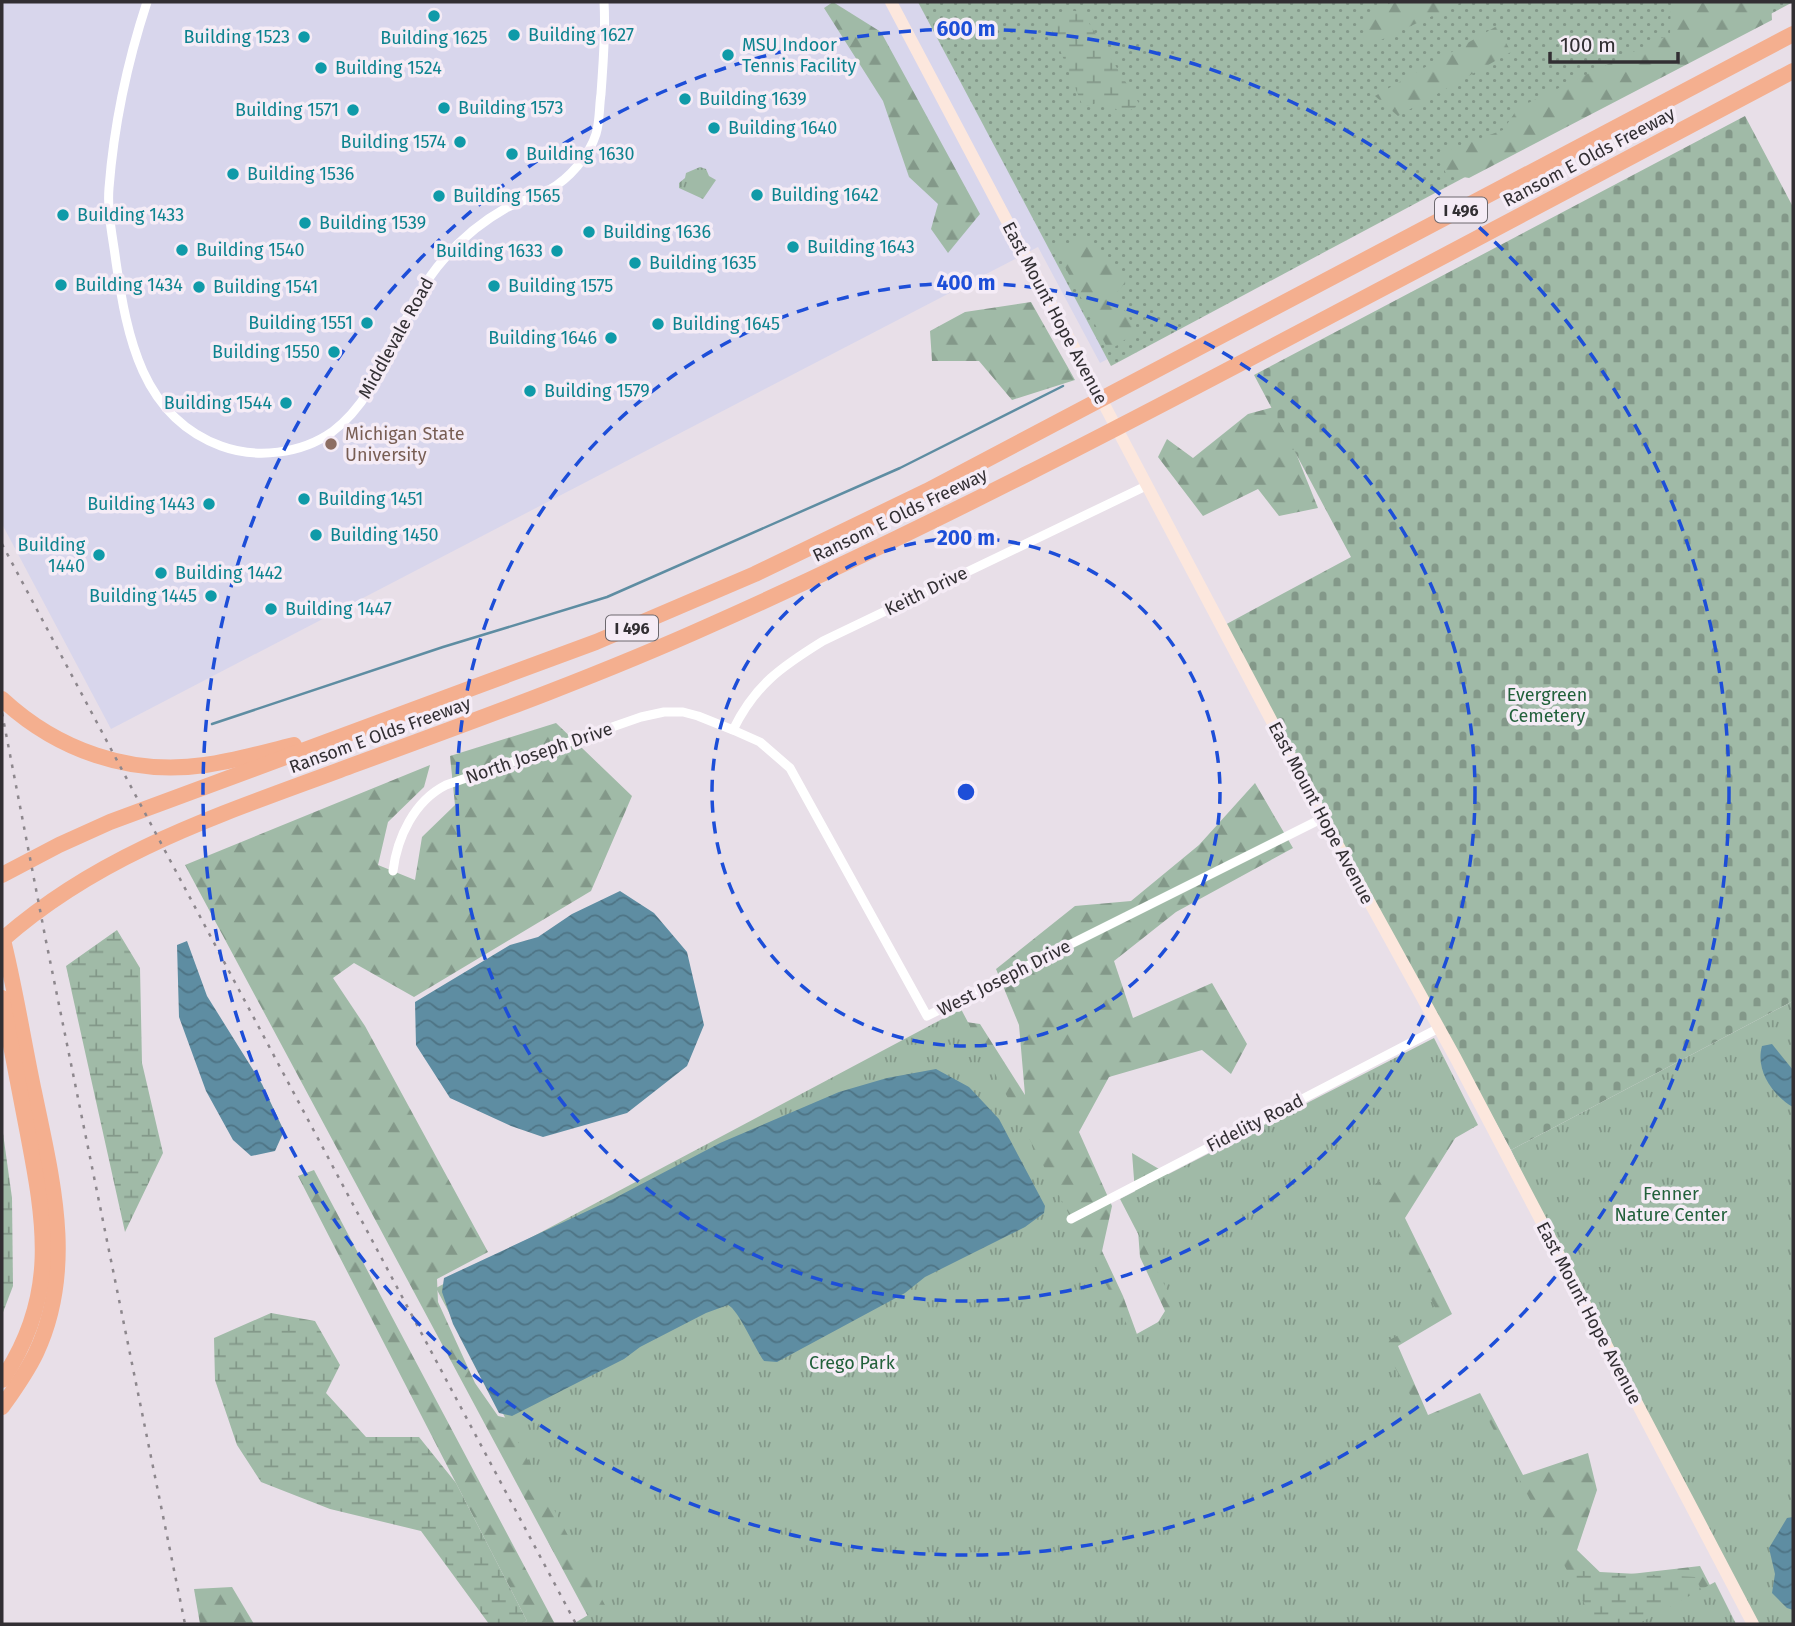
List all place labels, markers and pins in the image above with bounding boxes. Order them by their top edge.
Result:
marker: Building 1625 [426,8,442,24]
place label: Building 1627 [528,24,634,46]
place label: Building 1523 [183,26,290,48]
place label: Building 1625 [380,27,488,49]
marker: Building 1627 [506,27,522,43]
marker: Building 1523 [296,29,312,45]
place label: MSU Indoor Tennis Facility [742,34,856,77]
marker: MSU Indoor Tennis Facility [720,47,736,63]
place label: Building 1524 [335,57,442,79]
marker: Building 1524 [313,60,329,76]
place label: Building 1639 [699,88,807,110]
marker: Building 1639 [677,91,693,107]
place label: Building 1573 [458,97,563,119]
place label: Building 1571 [235,99,339,121]
marker: Building 1573 [436,100,452,116]
marker: Building 1571 [345,102,361,118]
place label: Building 1640 [728,117,837,139]
marker: Building 1640 [706,120,722,136]
place label: Building 1574 [341,131,446,153]
marker: Building 1574 [452,134,468,150]
place label: Building 1630 [526,143,634,165]
marker: Building 1630 [504,146,520,162]
place label: Building 1536 [247,163,354,185]
marker: Building 1536 [225,166,241,182]
place label: Building 1642 [771,184,879,206]
place label: Building 1565 [453,185,561,207]
marker: Building 1642 [749,187,765,203]
marker: Building 1565 [431,188,447,204]
place label: Building 1433 [77,204,184,226]
marker: Building 1433 [55,207,71,223]
place label: Building 1539 [319,212,426,234]
marker: Building 1539 [297,215,313,231]
place label: Building 1636 [603,221,711,243]
marker: Building 1636 [581,224,597,240]
place label: Building 1643 [807,236,915,258]
place label: Building 1540 [196,239,305,261]
marker: Building 1643 [785,239,801,255]
place label: Building 1633 [436,240,543,262]
marker: Building 1540 [174,242,190,258]
marker: Building 1633 [549,243,565,259]
place label: Building 1635 [649,252,756,274]
marker: Building 1635 [627,255,643,271]
place label: Building 1434 [75,274,183,296]
place label: Building 1575 [508,275,613,297]
place label: Building 1541 [213,276,318,298]
marker: Building 1434 [53,277,69,293]
marker: Building 1575 [486,278,502,294]
marker: Building 1541 [191,279,207,295]
place label: Building 1551 [248,312,353,334]
place label: Building 1645 [672,313,780,335]
marker: Building 1551 [359,315,375,331]
marker: Building 1645 [650,316,666,332]
place label: Building 1646 [488,327,597,349]
marker: Building 1646 [603,330,619,346]
place label: Building 1550 [212,341,320,363]
marker: Building 1550 [326,344,342,360]
place label: Building 1579 [544,380,650,402]
marker: Building 1579 [522,383,538,399]
place label: Building 1544 [164,392,272,414]
marker: Building 1544 [278,395,294,411]
place label: Michigan State University [345,423,464,466]
marker: Michigan State University [323,436,339,452]
place label: Building 1451 [318,488,423,510]
marker: Building 1451 [296,491,312,507]
place label: Building 1443 [87,493,195,515]
marker: Building 1443 [201,496,217,512]
place label: Building 1450 [330,524,438,546]
marker: Building 1450 [308,527,324,543]
place label: Building 1440 [18,534,86,577]
marker: Building 1440 [91,547,107,563]
place label: Building 1442 [175,562,283,584]
marker: Building 1442 [153,565,169,581]
place label: Building 1445 [89,585,197,607]
marker: Building 1445 [203,588,219,604]
place label: Building 1447 [285,598,392,620]
marker: Building 1447 [263,601,279,617]
centre of rings [954,780,978,804]

